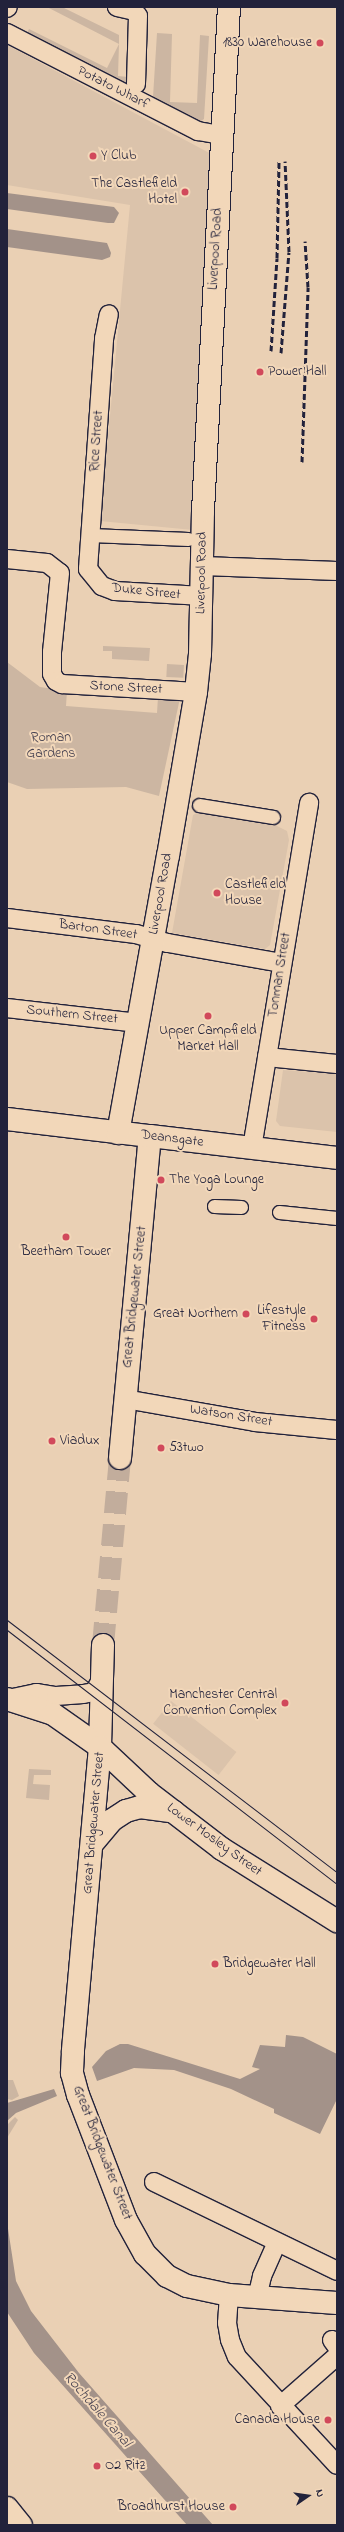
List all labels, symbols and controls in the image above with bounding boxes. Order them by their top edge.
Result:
place label: 1830 Warehouse [223,35,312,51]
marker: 1830 Warehouse [315,38,325,48]
street label: Potato Wharf [74,63,152,113]
place label: Y Club [101,148,136,164]
marker: Y Club [88,151,98,161]
place label: The Castlefield Hotel [91,176,177,208]
marker: The Castlefield Hotel [180,187,190,197]
street label: Liverpool Road [205,208,227,290]
place label: Power Hall [268,364,326,380]
marker: Power Hall [255,367,265,377]
street label: Rice Street [86,410,108,472]
street label: Liverpool Road [193,532,211,614]
street label: Duke Street [111,580,181,604]
street label: Stone Street [89,678,163,698]
park label: Roman Gardens [27,730,75,762]
street label: Liverpool Road [146,852,176,936]
place label: Castlefield House [225,877,286,910]
marker: Castlefield House [212,888,222,898]
street label: Barton Street [58,916,138,944]
street label: Tonman Street [265,931,295,1019]
street label: Southern Street [25,1002,119,1028]
marker: Upper Campfield Market Hall [203,1011,213,1021]
place label: Upper Campfield Market Hall [159,1023,257,1056]
street label: Deansgate [140,1127,204,1151]
place label: The Yoga Lounge [169,1172,264,1188]
marker: The Yoga Lounge [156,1175,166,1185]
street label: Great Bridgewater Street [119,1225,151,1369]
marker: Beetham Tower [61,1232,71,1242]
place label: Beetham Tower [21,1244,111,1260]
place label: Lifestyle Fitness [257,1303,306,1336]
place label: Great Northern [153,1306,238,1322]
marker: Great Northern [241,1309,251,1319]
marker: Lifestyle Fitness [309,1314,319,1324]
street label: Watson Street [189,1401,273,1431]
place label: Viadux [60,1433,99,1449]
marker: Viadux [47,1436,57,1446]
place label: 53two [169,1440,204,1456]
marker: 53two [156,1443,166,1453]
place label: Manchester Central Convention Complex [163,1687,277,1720]
marker: Manchester Central Convention Complex [280,1698,290,1708]
street label: Great Bridgewater Street [79,1751,109,1895]
street label: Lower Mosley Street [163,1800,265,1880]
place label: Bridgewater Hall [223,1956,316,1972]
marker: Bridgewater Hall [210,1959,220,1969]
street label: Great Bridgewater Street [69,2083,135,2223]
water label: Rochdale Canal [59,2369,135,2451]
place label: Canada House [235,2412,320,2428]
marker: Canada House [323,2415,333,2425]
place label: O2 Ritz [105,2458,145,2474]
marker: O2 Ritz [92,2461,102,2471]
north arrow [288,2476,328,2516]
text: N [311,2488,328,2499]
place label: Broadhurst House [117,2499,225,2515]
marker: Broadhurst House [228,2502,238,2512]

